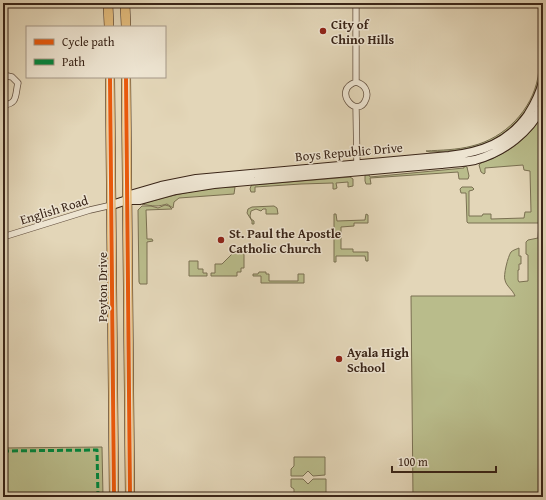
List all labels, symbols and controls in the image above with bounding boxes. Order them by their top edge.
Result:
place label: City of Chino Hills [331,15,395,49]
legend [26,26,166,78]
marker: City of Chino Hills [318,26,328,36]
text: Cycle path [62,33,115,50]
text: Path [62,53,85,70]
street label: Boys Republic Drive [294,138,404,166]
street label: English Road [18,191,90,229]
place label: St. Paul the Apostle Catholic Church [229,224,341,258]
marker: St. Paul the Apostle Catholic Church [216,235,226,245]
street label: Peyton Drive [93,252,112,322]
place label: Ayala High School [347,343,409,377]
marker: Ayala High School [334,354,344,364]
scale bar [392,448,496,474]
text: 100 m [398,453,428,470]

